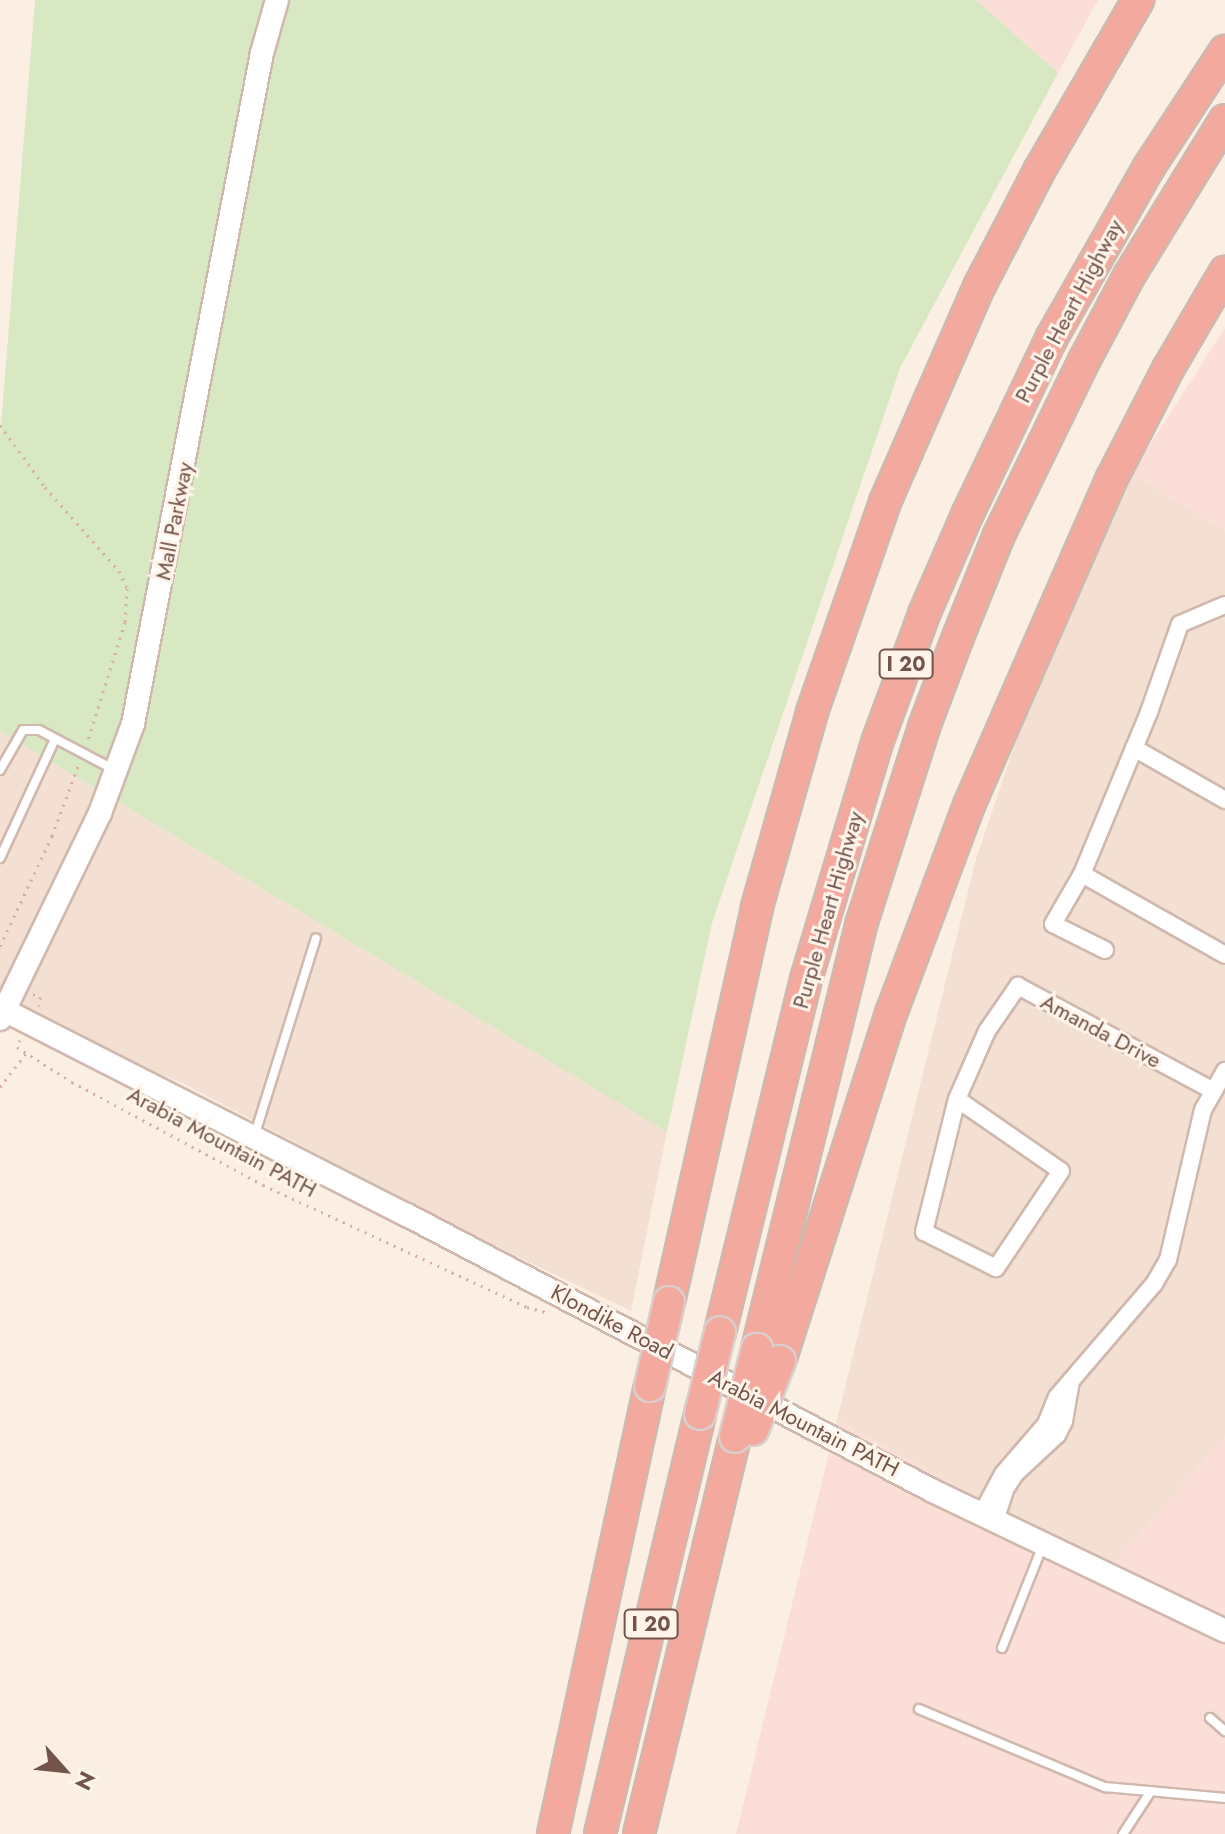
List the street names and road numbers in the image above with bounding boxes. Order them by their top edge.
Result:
street label: Purple Heart Highway [1009,215,1129,407]
street label: Mall Parkway [150,460,198,582]
road number: I 20 [878,648,934,680]
street label: Purple Heart Highway [787,808,869,1012]
street label: Amanda Drive [1036,988,1166,1074]
street label: Arabia Mountain PATH [123,1081,321,1203]
street label: Klondike Road [547,1279,677,1365]
street label: Arabia Mountain PATH [704,1364,904,1482]
road number: I 20 [623,1608,679,1640]

